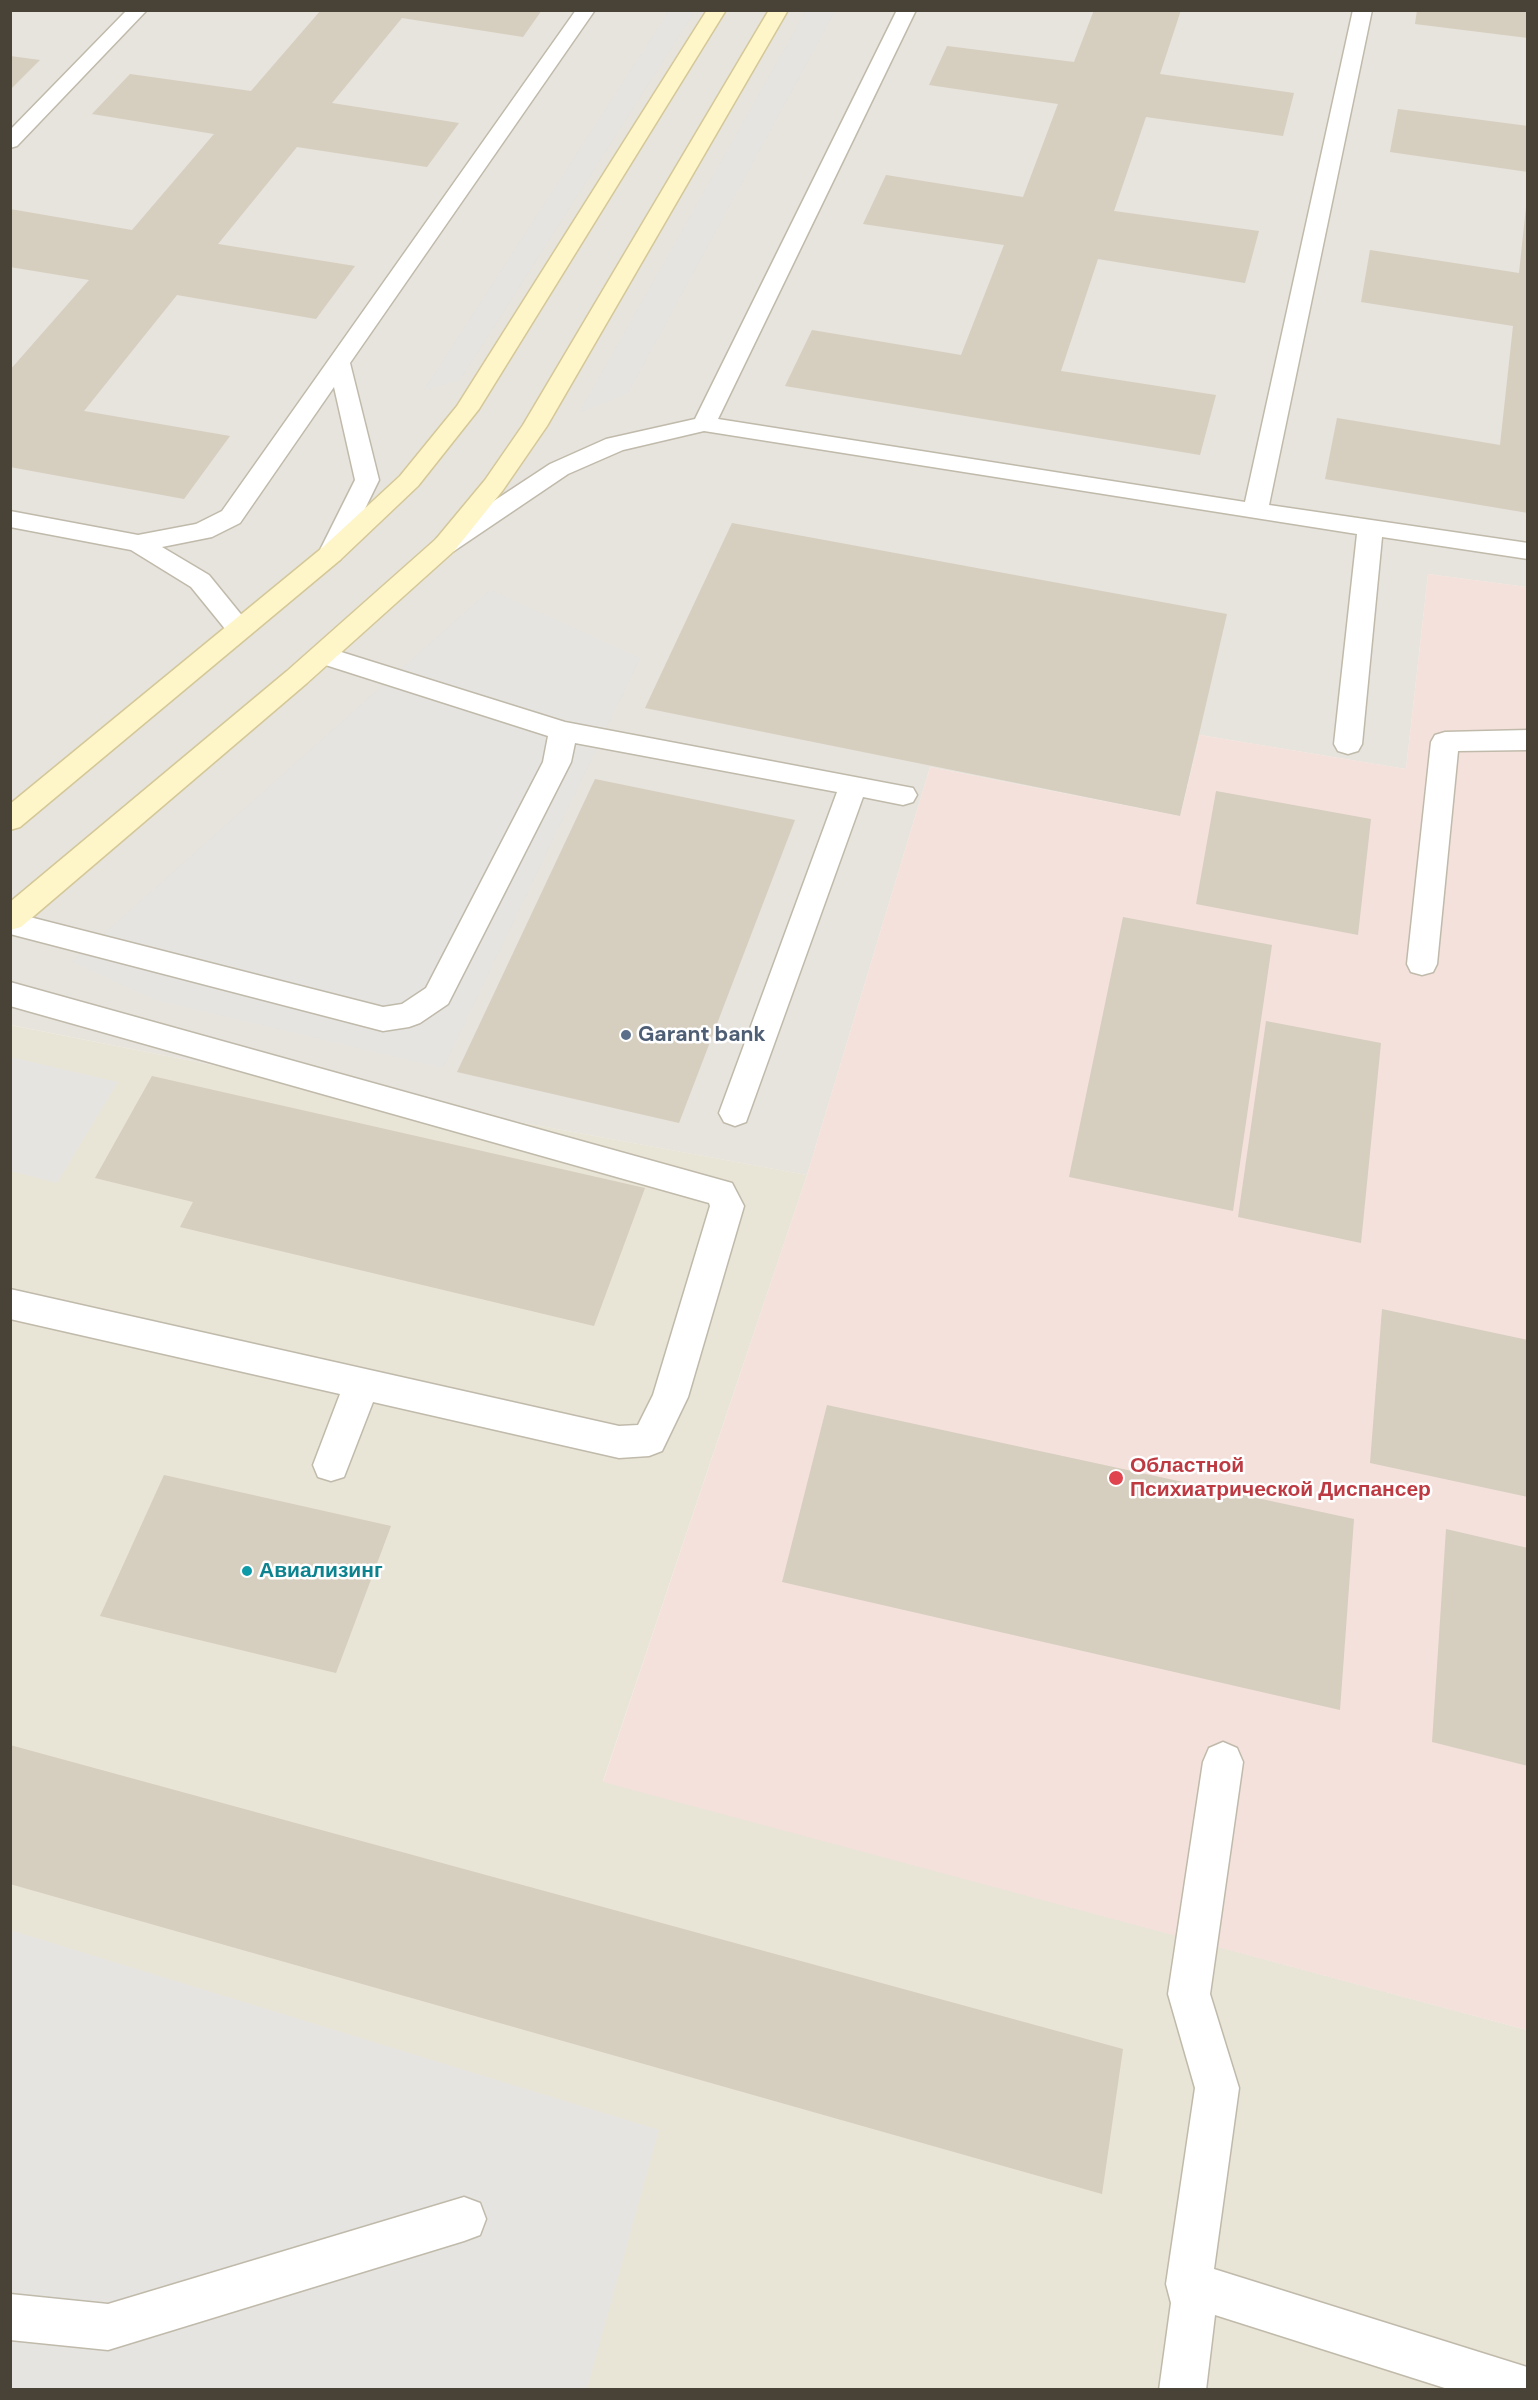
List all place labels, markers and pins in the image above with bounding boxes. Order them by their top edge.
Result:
place label: Garant bank [638,1022,766,1048]
marker: Garant bank [619,1028,633,1042]
place label: Областной Психиатрической Диспансер [1130,1453,1431,1503]
marker: Областной Психиатрической Диспансер [1107,1469,1125,1487]
place label: Авиализинг [259,1558,383,1584]
marker: Авиализинг [240,1564,254,1578]

